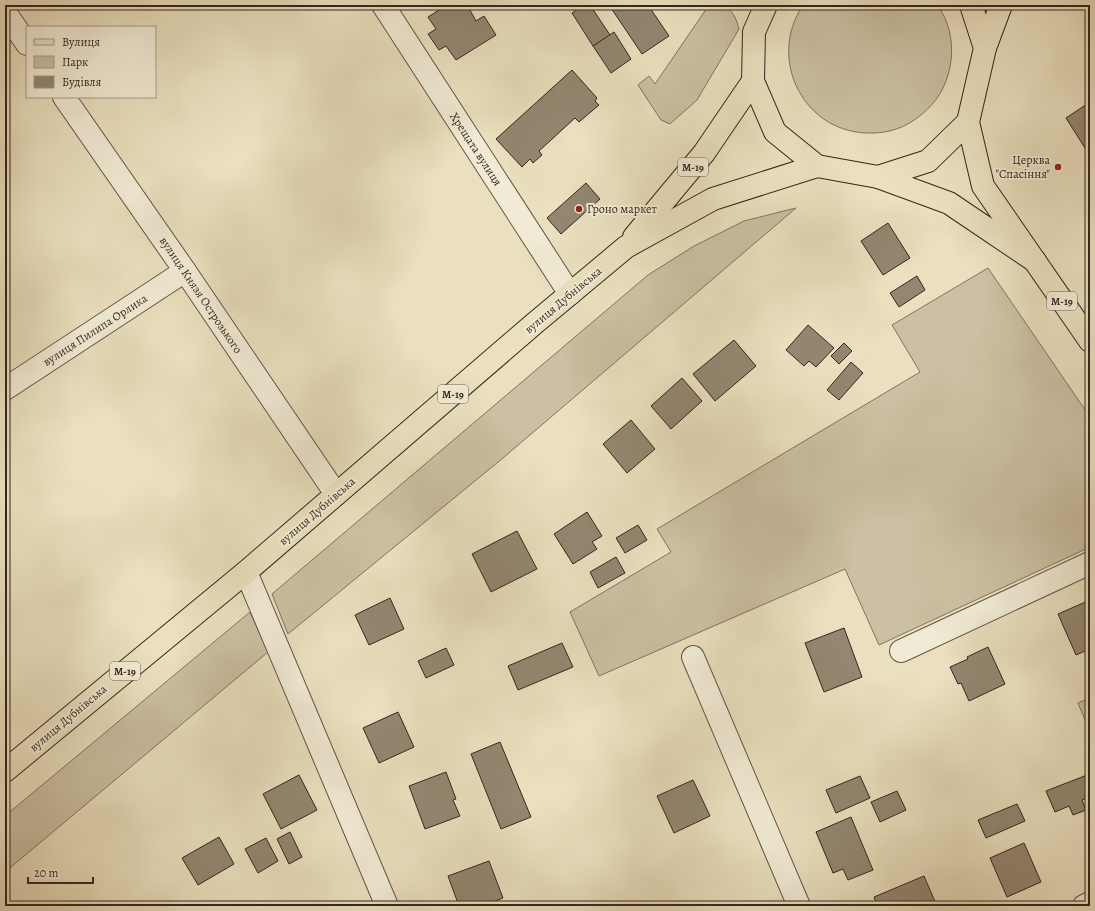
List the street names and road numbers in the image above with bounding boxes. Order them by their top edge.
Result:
street label: Хрещата вулиця [446,109,506,189]
road number: М-19 [678,158,708,176]
street label: вулиця Князя Острозького [156,234,246,356]
street label: вулиця Дубнівська [521,263,605,337]
street label: вулиця Пилипа Орлика [40,290,151,370]
road number: М-19 [1047,292,1077,310]
road number: М-19 [438,385,468,403]
street label: вулиця Дубнівська [275,473,359,549]
road number: М-19 [110,662,140,680]
street label: вулиця Дубнівська [26,681,110,755]

